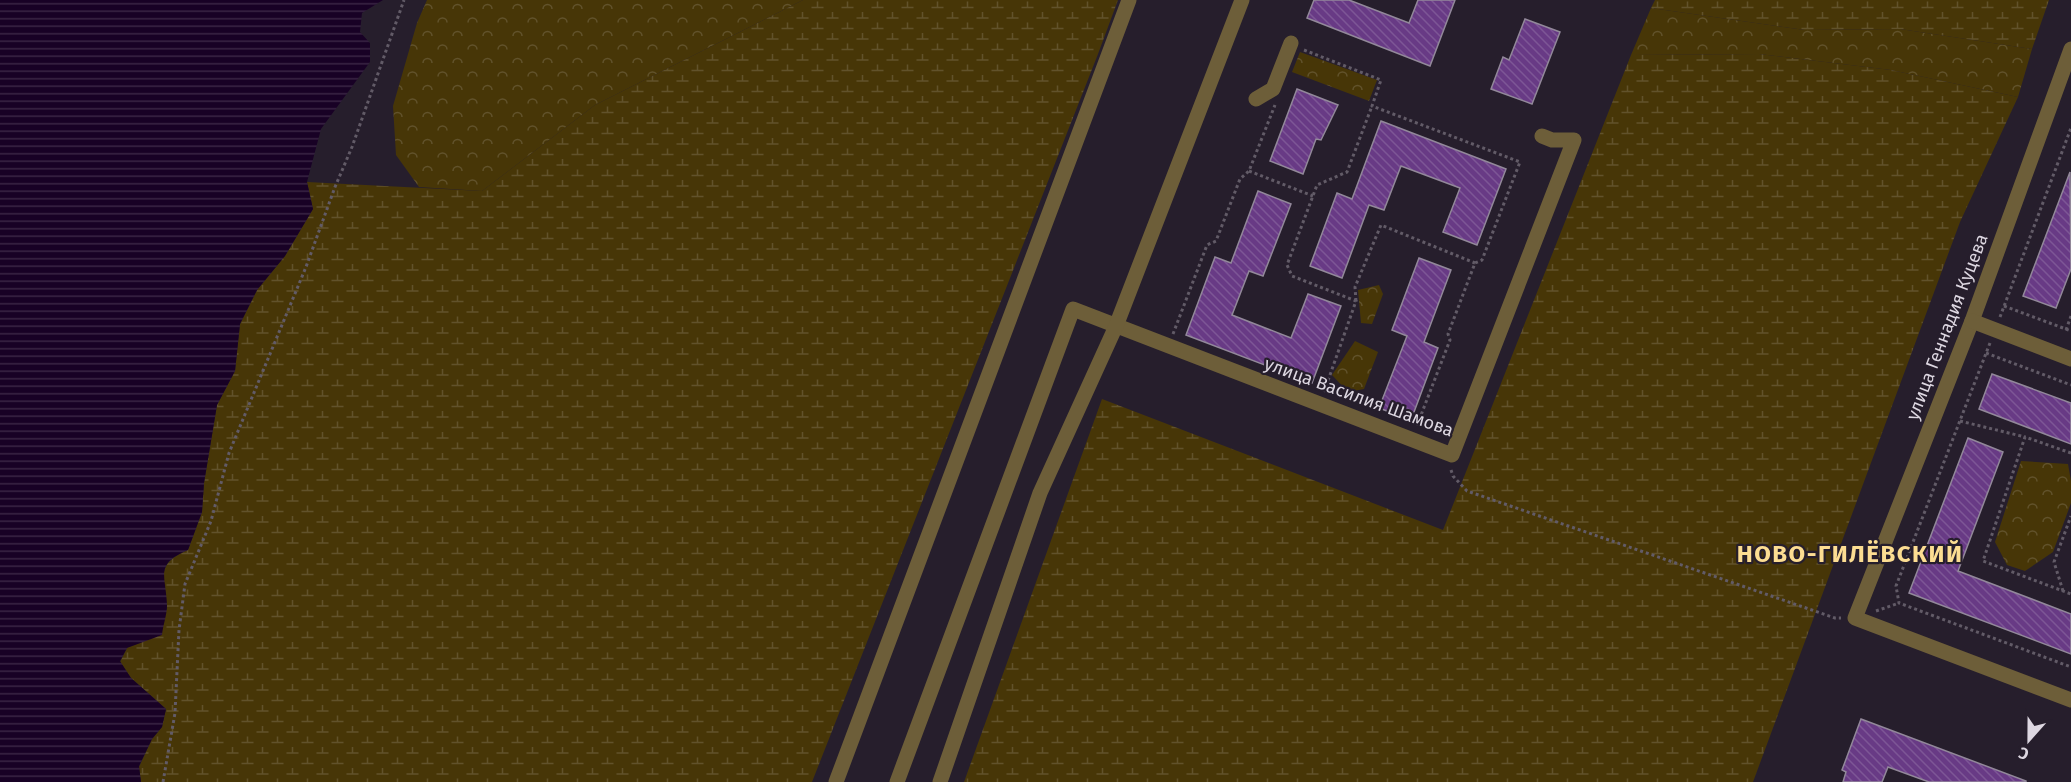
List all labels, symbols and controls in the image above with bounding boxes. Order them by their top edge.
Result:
street label: улица Геннадия Куцева [1901,231,1993,423]
street label: улица Василия Шамова [1261,353,1457,441]
district label: НОВО-ГИЛЁВСКИЙ [1737,539,1963,568]
north arrow [1999,710,2059,770]
text: С [2015,743,2032,764]

